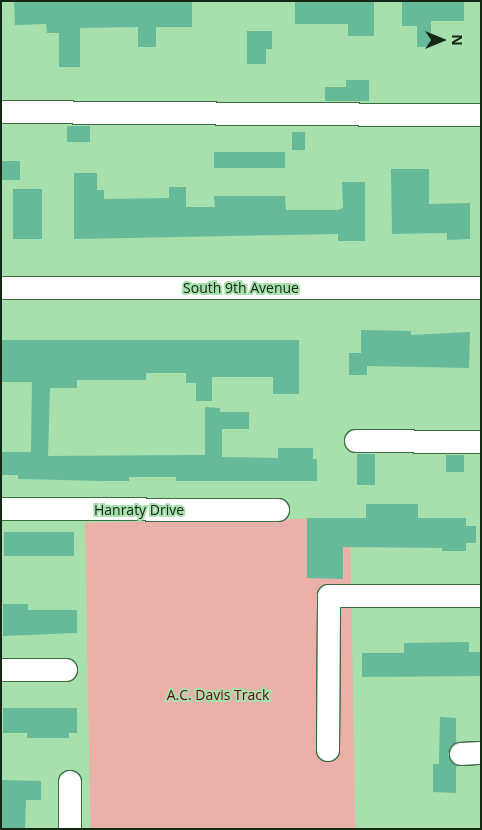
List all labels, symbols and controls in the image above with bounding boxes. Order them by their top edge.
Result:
north arrow [417,15,467,65]
text: N [448,34,467,46]
street label: South 9th Avenue [183,280,299,296]
street label: Hanraty Drive [94,502,184,518]
park label: A.C. Davis Track [167,687,269,703]

